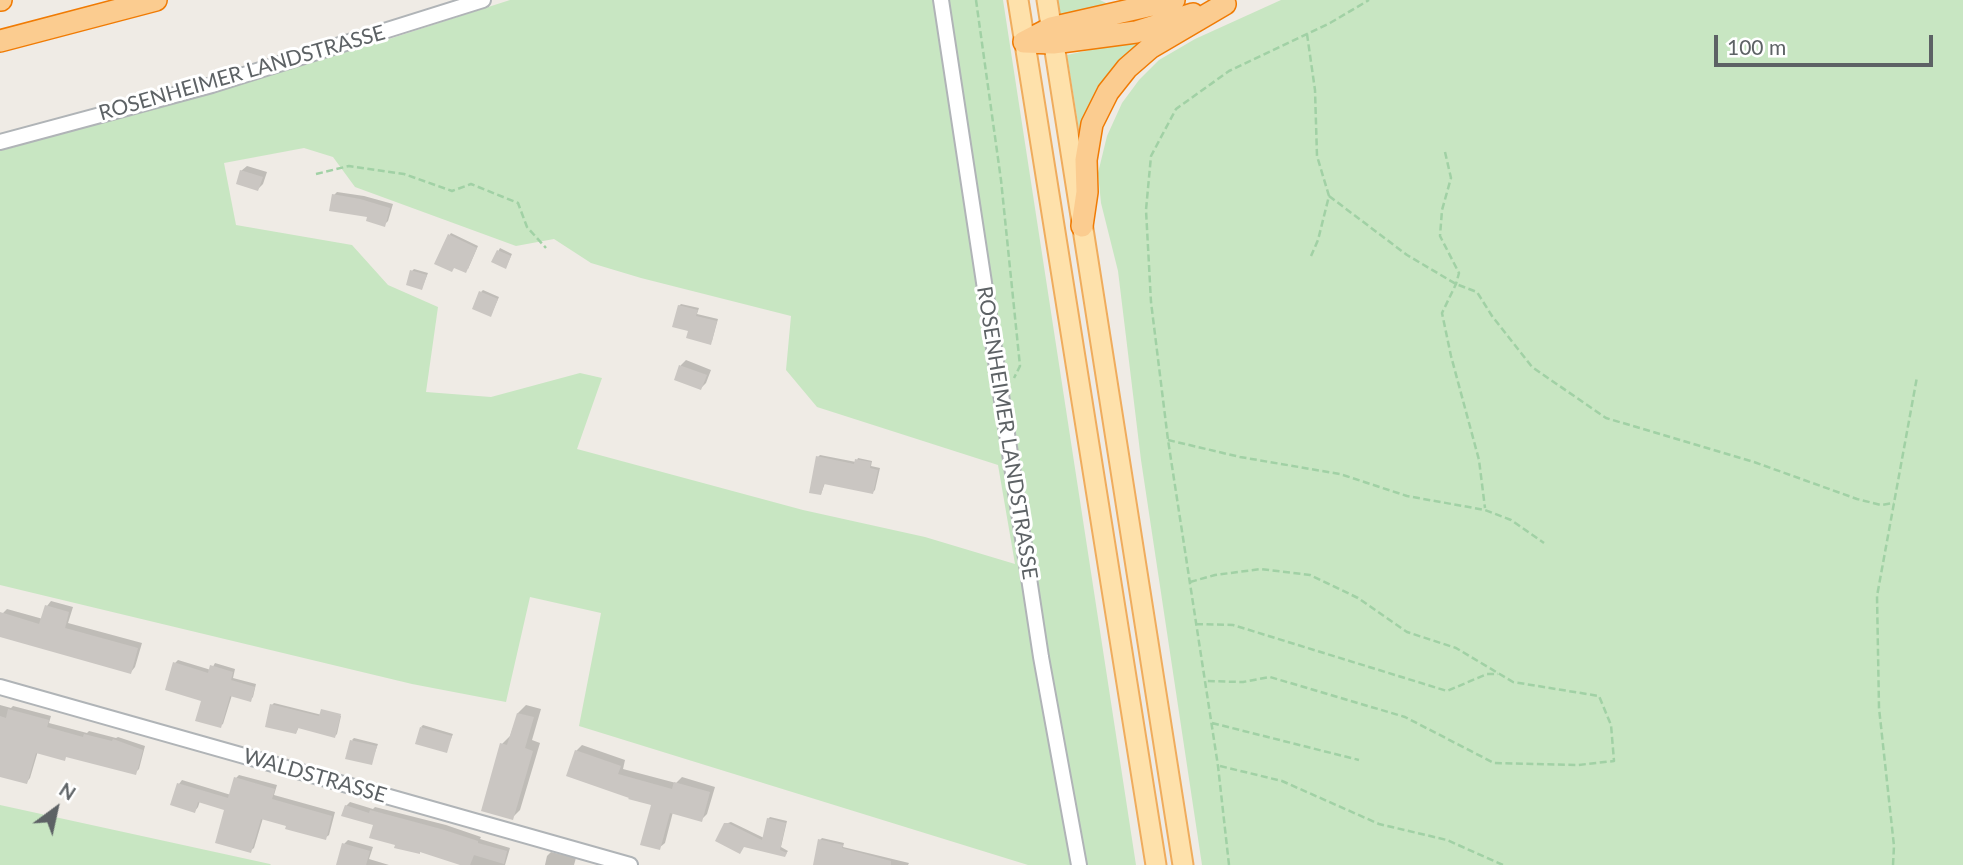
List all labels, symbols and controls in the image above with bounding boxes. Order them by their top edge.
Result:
street label: ROSENHEIMER LANDSTRASSE [96,20,388,126]
scale bar [1718,21,1937,65]
text: 100 m [1727,34,1786,59]
street label: ROSENHEIMER LANDSTRASSE [971,285,1043,581]
street label: WALDSTRASSE [240,744,390,808]
north arrow [21,774,91,844]
text: N [55,777,80,805]

